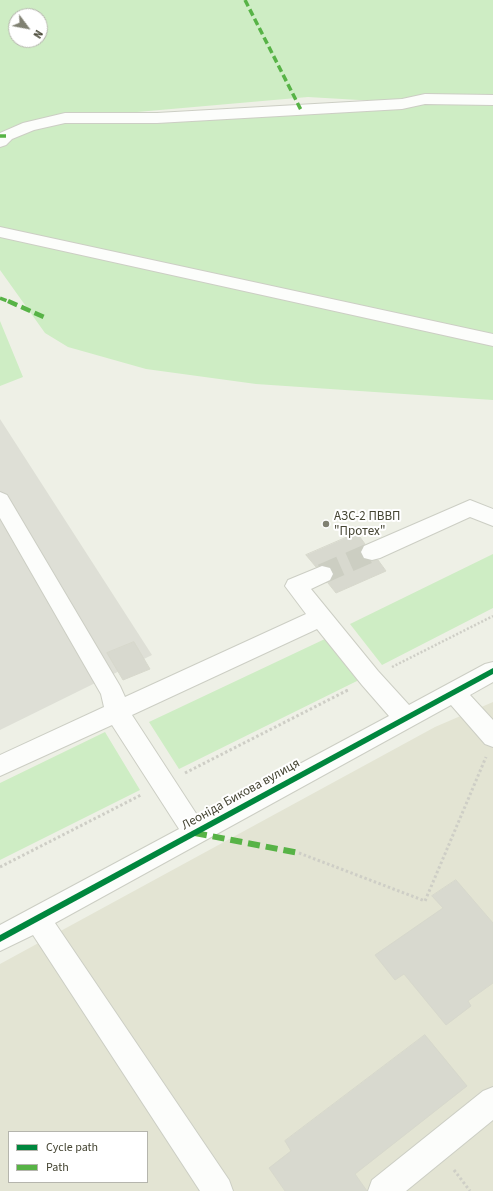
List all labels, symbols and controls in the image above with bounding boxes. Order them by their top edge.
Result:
north arrow [8,8,48,48]
text: N [29,27,46,41]
place label: АЗС-2 ПВВП "Протех" [334,509,400,540]
marker: АЗС-2 ПВВП "Протех" [321,519,331,529]
street label: Леоніда Бикова вулиця [179,756,303,834]
legend [8,1131,148,1183]
text: Cycle path [46,1139,98,1156]
text: Path [46,1159,69,1176]

